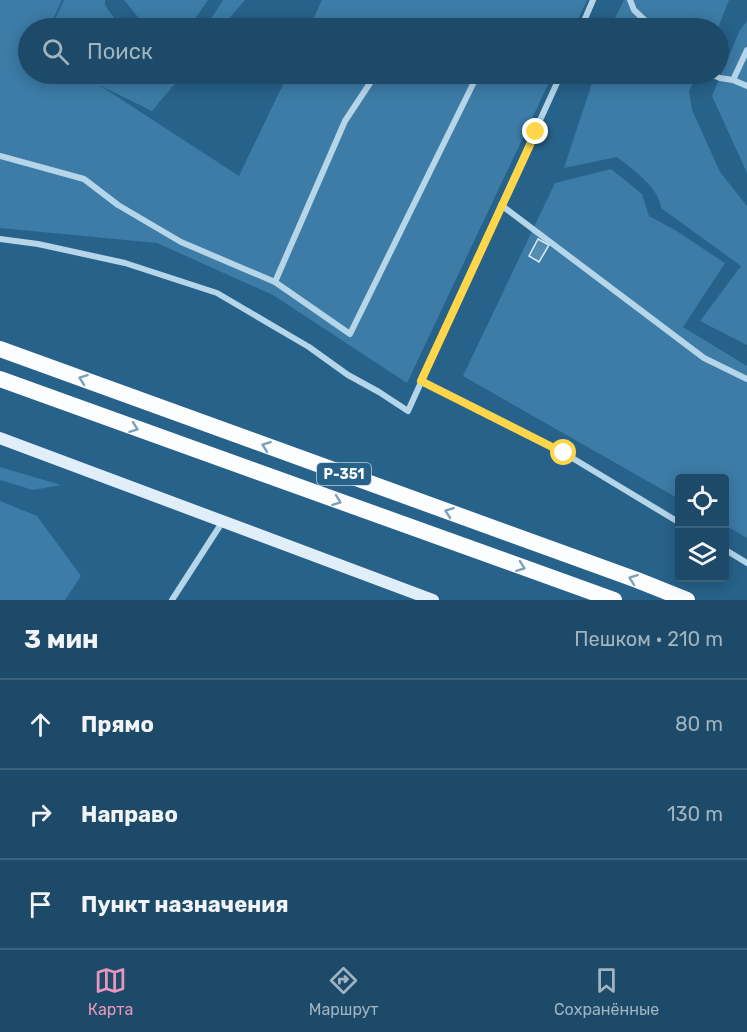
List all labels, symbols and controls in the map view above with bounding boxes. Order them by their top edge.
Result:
search box [18,18,729,84]
icon: search [39,35,72,68]
text: Поиск [87,38,153,65]
route end [522,118,548,144]
one-way arrow [78,374,88,387]
one-way arrow [128,420,139,433]
route start [550,439,576,465]
one-way arrow [261,440,272,453]
road number: Р-351 [317,463,371,485]
map controls [675,474,729,582]
button: locate [675,474,729,528]
one-way arrow [331,493,342,506]
one-way arrow [444,507,455,520]
button: layers [675,528,729,582]
one-way arrow [515,559,526,572]
one-way arrow [628,573,638,586]
text: 3 мин [24,624,99,655]
text: Пешком · 210 m [574,627,723,651]
icon: ahead [24,708,57,741]
text: Прямо [81,711,154,738]
text: 80 m [675,712,723,736]
icon: right [24,798,57,831]
text: Направо [81,801,178,828]
text: 130 m [667,802,723,826]
icon: arrive [24,888,57,921]
text: Пункт назначения [81,891,289,918]
tab: Карта [88,964,133,1019]
tab: Маршрут [309,964,379,1019]
tab: Сохранённые [554,964,659,1019]

